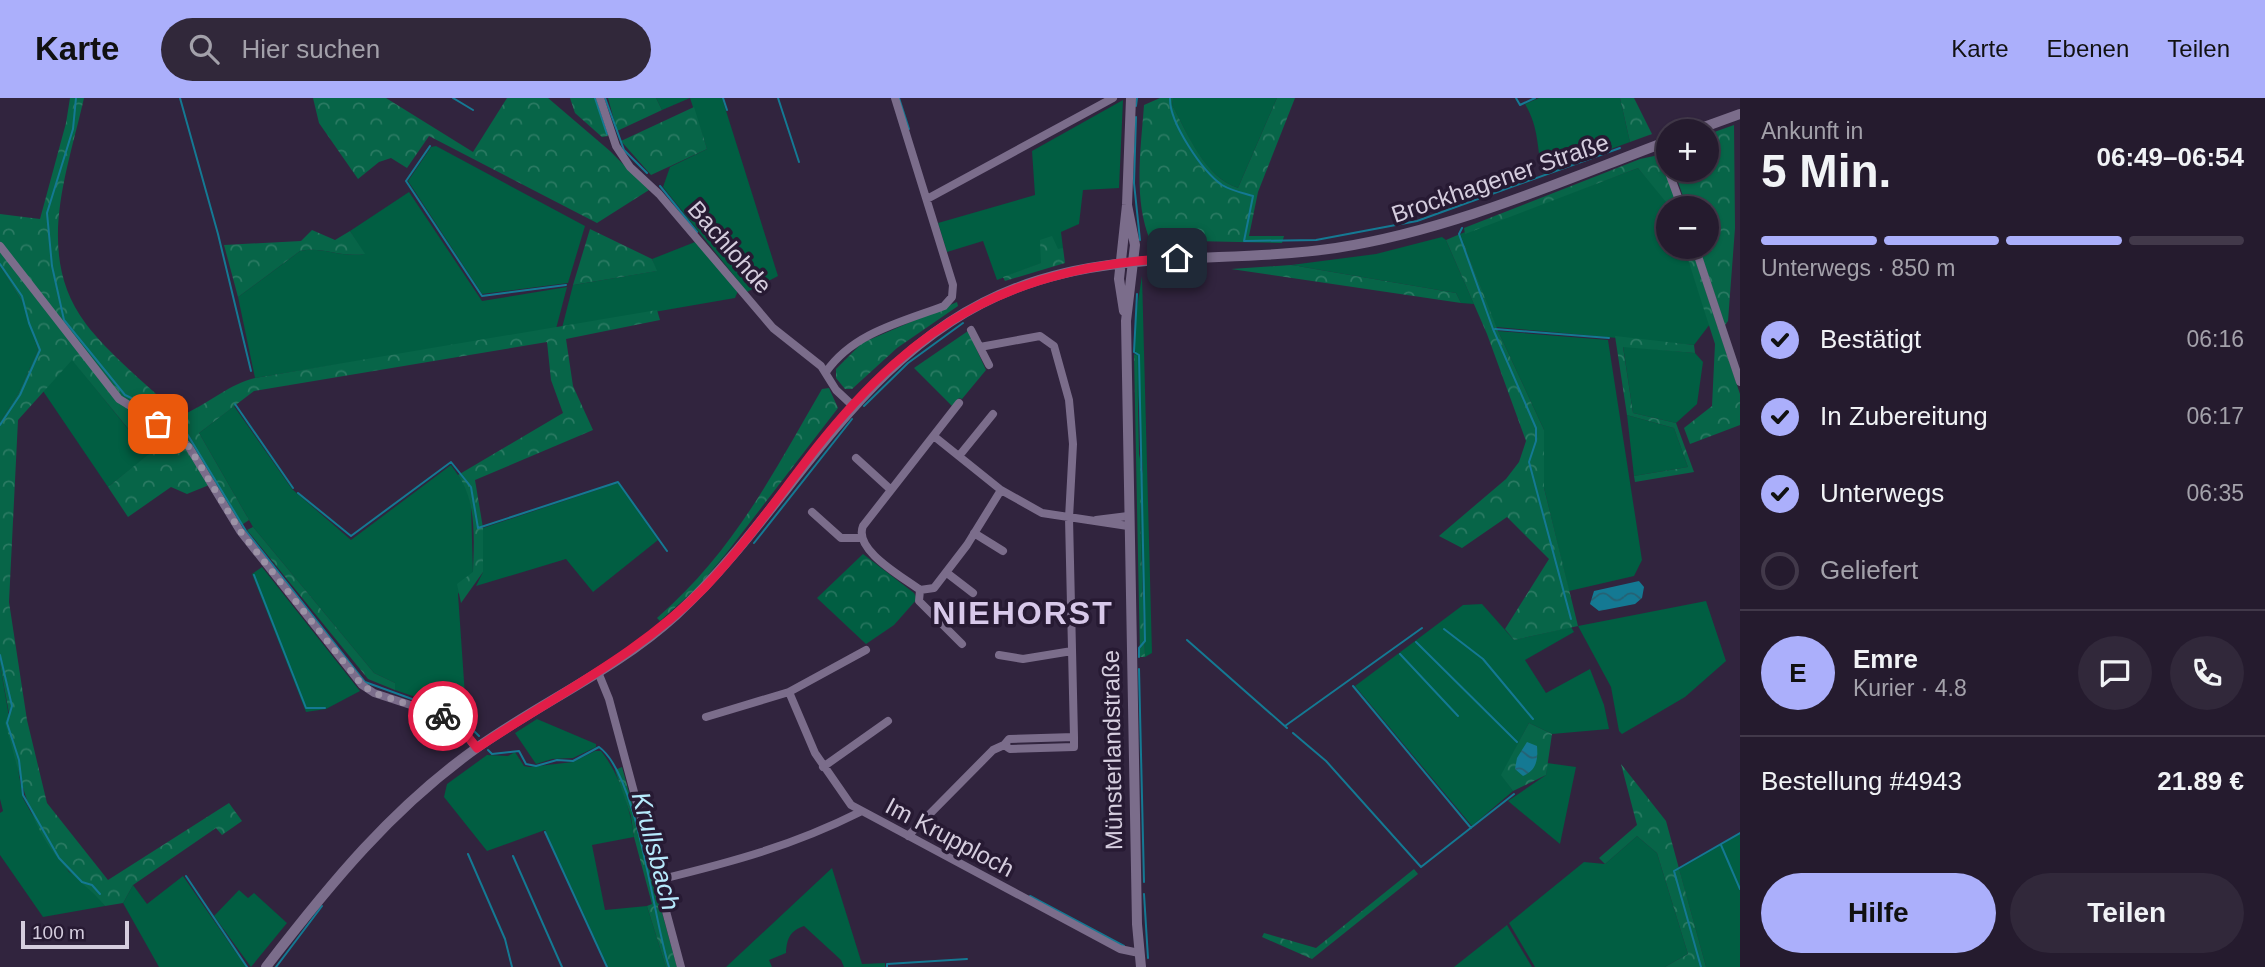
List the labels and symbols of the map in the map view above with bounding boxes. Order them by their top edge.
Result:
street label: Brockhagener Straße [1388,128,1612,228]
street label: Bachlohde [683,195,777,299]
pin [1147,228,1207,288]
pin [128,394,188,454]
district label: NIEHORST [932,595,1114,631]
street label: Münsterlandstraße [1097,650,1127,850]
courier [408,681,478,751]
water label: Krullsbach [626,788,686,914]
street label: Im Krupploch [881,792,1019,882]
scale bar [21,918,130,950]

